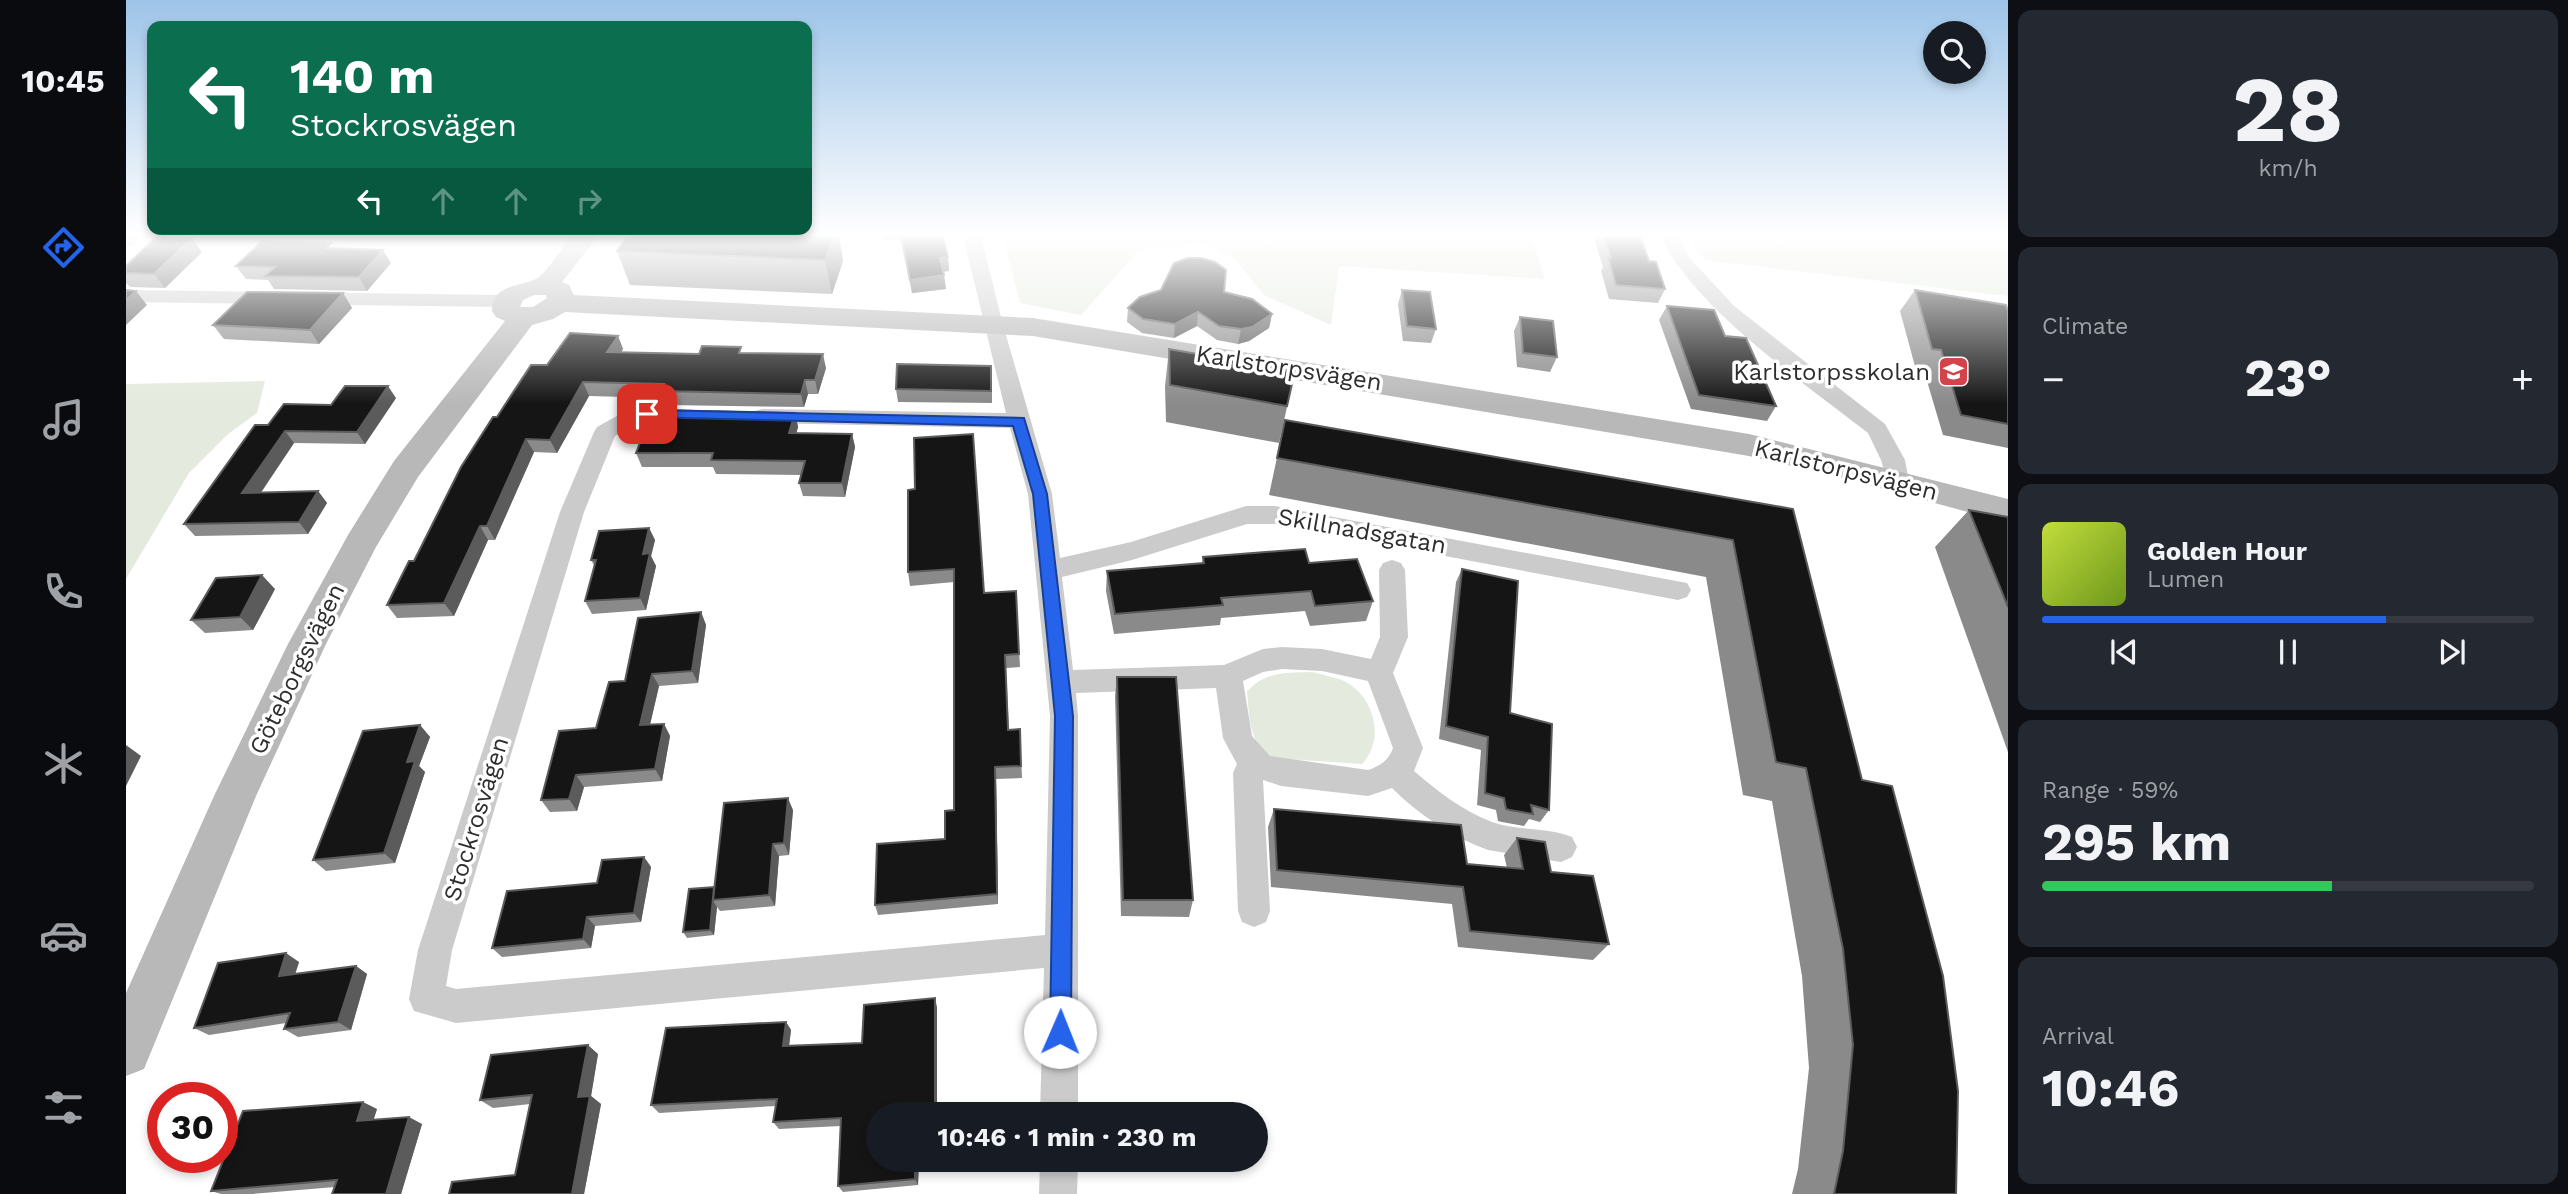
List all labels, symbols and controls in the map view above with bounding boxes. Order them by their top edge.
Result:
map controls [1923,21,1986,84]
button: search [1923,21,1986,84]
text: 140 m [290,47,434,105]
icon: left [175,49,266,140]
text: 28 [2232,56,2344,163]
text: 10:45 [21,62,105,100]
text: Stockrosvägen [290,106,517,144]
text: km/h [2258,155,2318,182]
icon: left [351,182,389,220]
icon: ahead [424,182,462,220]
icon: ahead [497,182,535,220]
icon: right [570,182,608,220]
icon: directions [39,223,88,272]
text: Climate [2042,313,2128,340]
street label: Karlstorpsvägen [1194,339,1384,397]
text: 23° [2244,348,2332,409]
school or university icon: Karlstorpsskolan [1936,355,1970,389]
text: − [2042,357,2065,401]
text: + [2511,357,2534,401]
place label: Karlstorpsskolan [1733,358,1930,386]
pin [617,384,677,444]
icon: music [39,395,88,444]
icon: arrive [628,395,666,433]
street label: Karlstorpsvägen [1752,434,1940,506]
street label: Skillnadsgatan [1276,502,1448,560]
text: Golden Hour [2147,536,2307,566]
text: Lumen [2147,566,2224,593]
icon: phone [39,567,88,616]
street label: Göteborgsvägen [244,579,350,759]
icon: previous [2105,633,2143,671]
icon: pause [2269,633,2307,671]
icon: next [2433,633,2471,671]
street label: Stockrosvägen [438,733,514,905]
icon: climate [39,739,88,788]
text: Range · 59% [2042,777,2178,804]
text: 295 km [2042,812,2231,873]
icon: car [39,911,88,960]
position arrow [1023,995,1097,1069]
text: Arrival [2042,1023,2114,1050]
text: 10:46 [2042,1058,2179,1119]
speed limit sign: 30 [147,1082,238,1173]
icon: filters [39,1083,88,1132]
text: 10:46 · 1 min · 230 m [938,1122,1196,1152]

